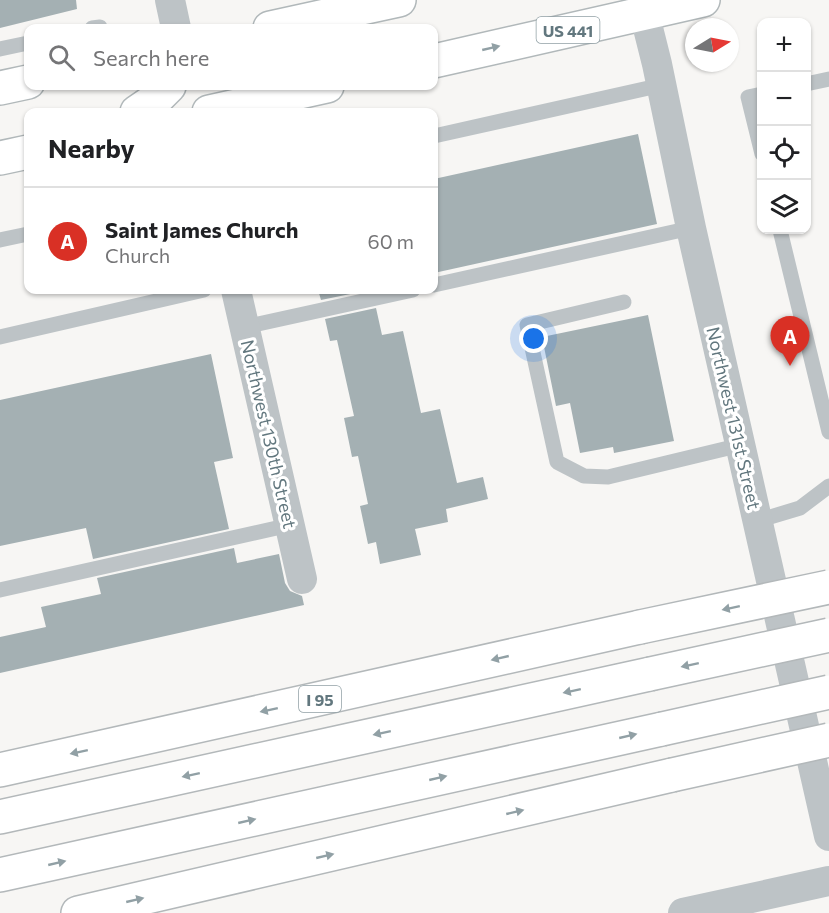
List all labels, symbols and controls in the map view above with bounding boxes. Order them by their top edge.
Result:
road number: US 441 [536,17,600,43]
north arrow [685,18,739,72]
map controls [757,18,811,234]
button: + [757,18,811,72]
search box [24,24,438,90]
icon: search [45,41,78,74]
one-way arrow [481,43,500,52]
text: Search here [93,44,209,71]
button: − [757,72,811,126]
button: locate [757,126,811,180]
text: Nearby [48,132,135,163]
button: layers [757,180,811,234]
text: Saint James Church [105,216,298,243]
text: A [60,229,75,253]
text: 60 m [368,229,414,253]
text: Church [105,243,170,267]
pin: A [770,316,810,366]
your location [519,324,548,353]
street label: Northwest 131st Street [702,324,766,512]
street label: Northwest 130th Street [237,337,301,531]
one-way arrow [721,604,740,613]
one-way arrow [491,654,510,664]
one-way arrow [680,661,699,671]
road number: I 95 [299,686,341,712]
one-way arrow [562,687,581,696]
one-way arrow [259,706,278,715]
one-way arrow [372,729,391,738]
one-way arrow [619,731,638,740]
one-way arrow [70,748,88,758]
one-way arrow [182,771,201,780]
one-way arrow [429,773,447,783]
one-way arrow [505,806,524,816]
one-way arrow [238,815,257,825]
one-way arrow [316,850,334,860]
one-way arrow [48,857,66,867]
one-way arrow [126,894,144,904]

